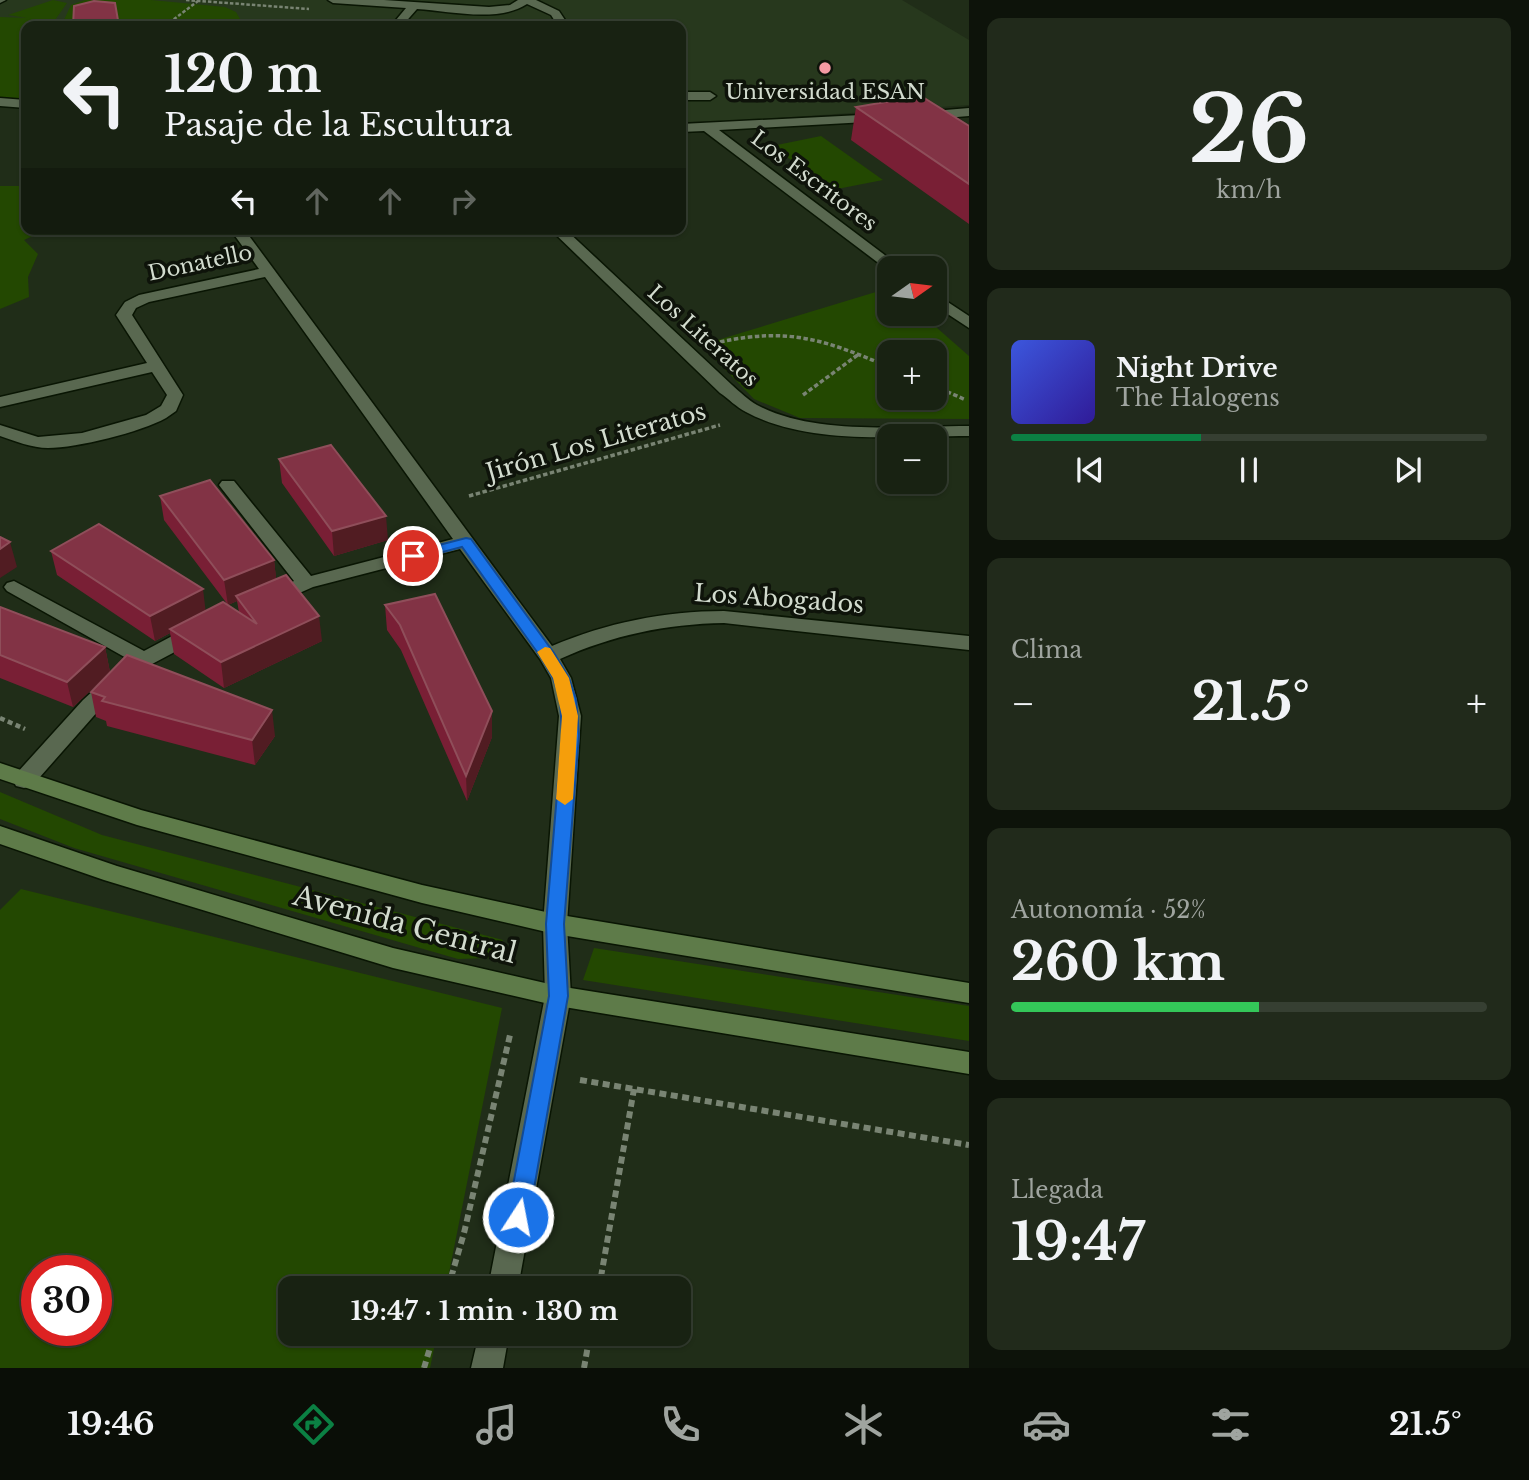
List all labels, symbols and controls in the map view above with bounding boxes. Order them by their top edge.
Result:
text: 120 m [164,44,322,105]
icon: left [49,49,140,140]
marker: Universidad ESAN [817,60,833,76]
text: 26 [1189,74,1309,187]
place label: Universidad ESAN [725,79,925,105]
text: Pasaje de la Escultura [164,105,512,145]
street label: Los Escritores [746,125,882,237]
text: km/h [1216,176,1282,204]
icon: left [225,182,263,220]
icon: ahead [298,182,336,220]
icon: ahead [371,182,409,220]
icon: right [444,182,482,220]
street label: Donatello [146,239,254,287]
north arrow [877,256,947,326]
map controls [877,256,947,494]
street label: Los Literatos [642,280,764,392]
button: + [877,340,947,410]
text: Night Drive [1116,352,1278,384]
text: The Halogens [1116,384,1280,412]
street label: Jirón Los Literatos [480,396,709,488]
button: − [877,424,947,494]
icon: previous [1071,451,1109,489]
icon: pause [1230,451,1268,489]
icon: next [1389,451,1427,489]
pin [383,526,443,586]
icon: arrive [394,537,432,575]
street label: Los Abogados [693,578,865,619]
text: Clima [1011,636,1082,664]
text: 21.5° [1191,670,1310,734]
text: − [1011,680,1035,727]
text: + [1466,680,1487,727]
street label: Avenida Central [288,878,520,971]
text: Autonomía · 52% [1011,896,1206,924]
text: 260 km [1011,930,1225,994]
text: Llegada [1011,1176,1103,1204]
position arrow [481,1180,555,1254]
text: 19:47 [1011,1210,1145,1274]
speed limit sign: 30 [21,1255,112,1346]
text: 19:47 · 1 min · 130 m [351,1295,618,1327]
icon: directions [289,1400,338,1449]
icon: music [472,1400,521,1449]
icon: phone [656,1400,705,1449]
icon: climate [839,1400,888,1449]
icon: car [1022,1400,1071,1449]
icon: filters [1206,1400,1255,1449]
text: 19:46 [67,1404,155,1444]
text: 21.5° [1389,1404,1462,1444]

